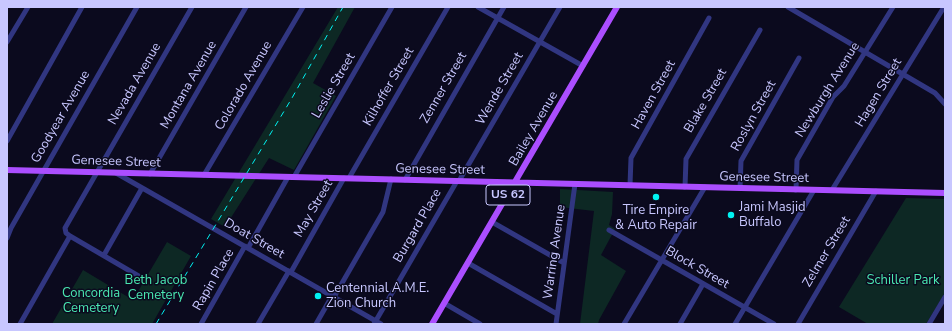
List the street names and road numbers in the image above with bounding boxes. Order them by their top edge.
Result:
street label: Montana Avenue [157,38,221,132]
street label: Colorado Avenue [212,39,276,133]
street label: Newburgh Avenue [792,39,864,141]
street label: Nevada Avenue [105,40,165,128]
street label: Kilhoffer Street [360,45,418,129]
street label: Zenner Street [417,50,471,126]
street label: Wende Street [473,50,527,128]
street label: Leslie Street [309,51,359,121]
street label: Hagen Street [852,56,906,130]
street label: Haven Street [629,58,679,132]
street label: Blake Street [681,66,731,136]
street label: Goodyear Avenue [28,68,94,166]
street label: Roslyn Street [728,78,780,154]
street label: Bailey Avenue [506,89,562,169]
street label: Genesee Street [71,153,161,171]
street label: Genesee Street [395,161,485,179]
street label: Genesee Street [719,169,809,187]
street label: May Street [291,178,337,240]
road number: US 62 [486,185,530,205]
street label: Burgard Place [391,186,445,266]
street label: Warring Avenue [541,204,569,300]
street label: Zelmer Street [800,214,854,290]
street label: Doat Street [221,215,287,263]
street label: Block Street [662,243,732,293]
street label: Rapin Place [190,246,238,314]

